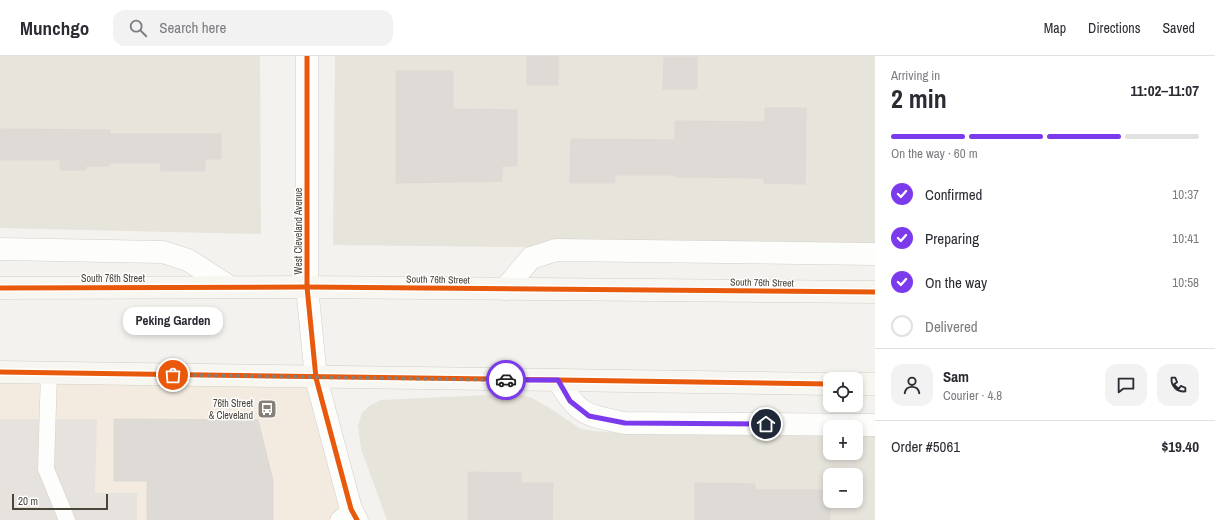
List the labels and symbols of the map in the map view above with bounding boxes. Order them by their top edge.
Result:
street label: West Cleveland Avenue [292,187,305,274]
street label: South 76th Street [81,272,146,285]
street label: South 76th Street [406,272,471,287]
street label: South 76th Street [730,275,795,290]
callout: Peking Garden [123,307,223,335]
pin [156,358,190,392]
courier [486,360,526,400]
place label: 76th Street & Cleveland [209,397,254,422]
bus stop icon: 76th Street & Cleveland [256,398,278,420]
pin [749,407,783,441]
scale bar [12,492,108,511]

